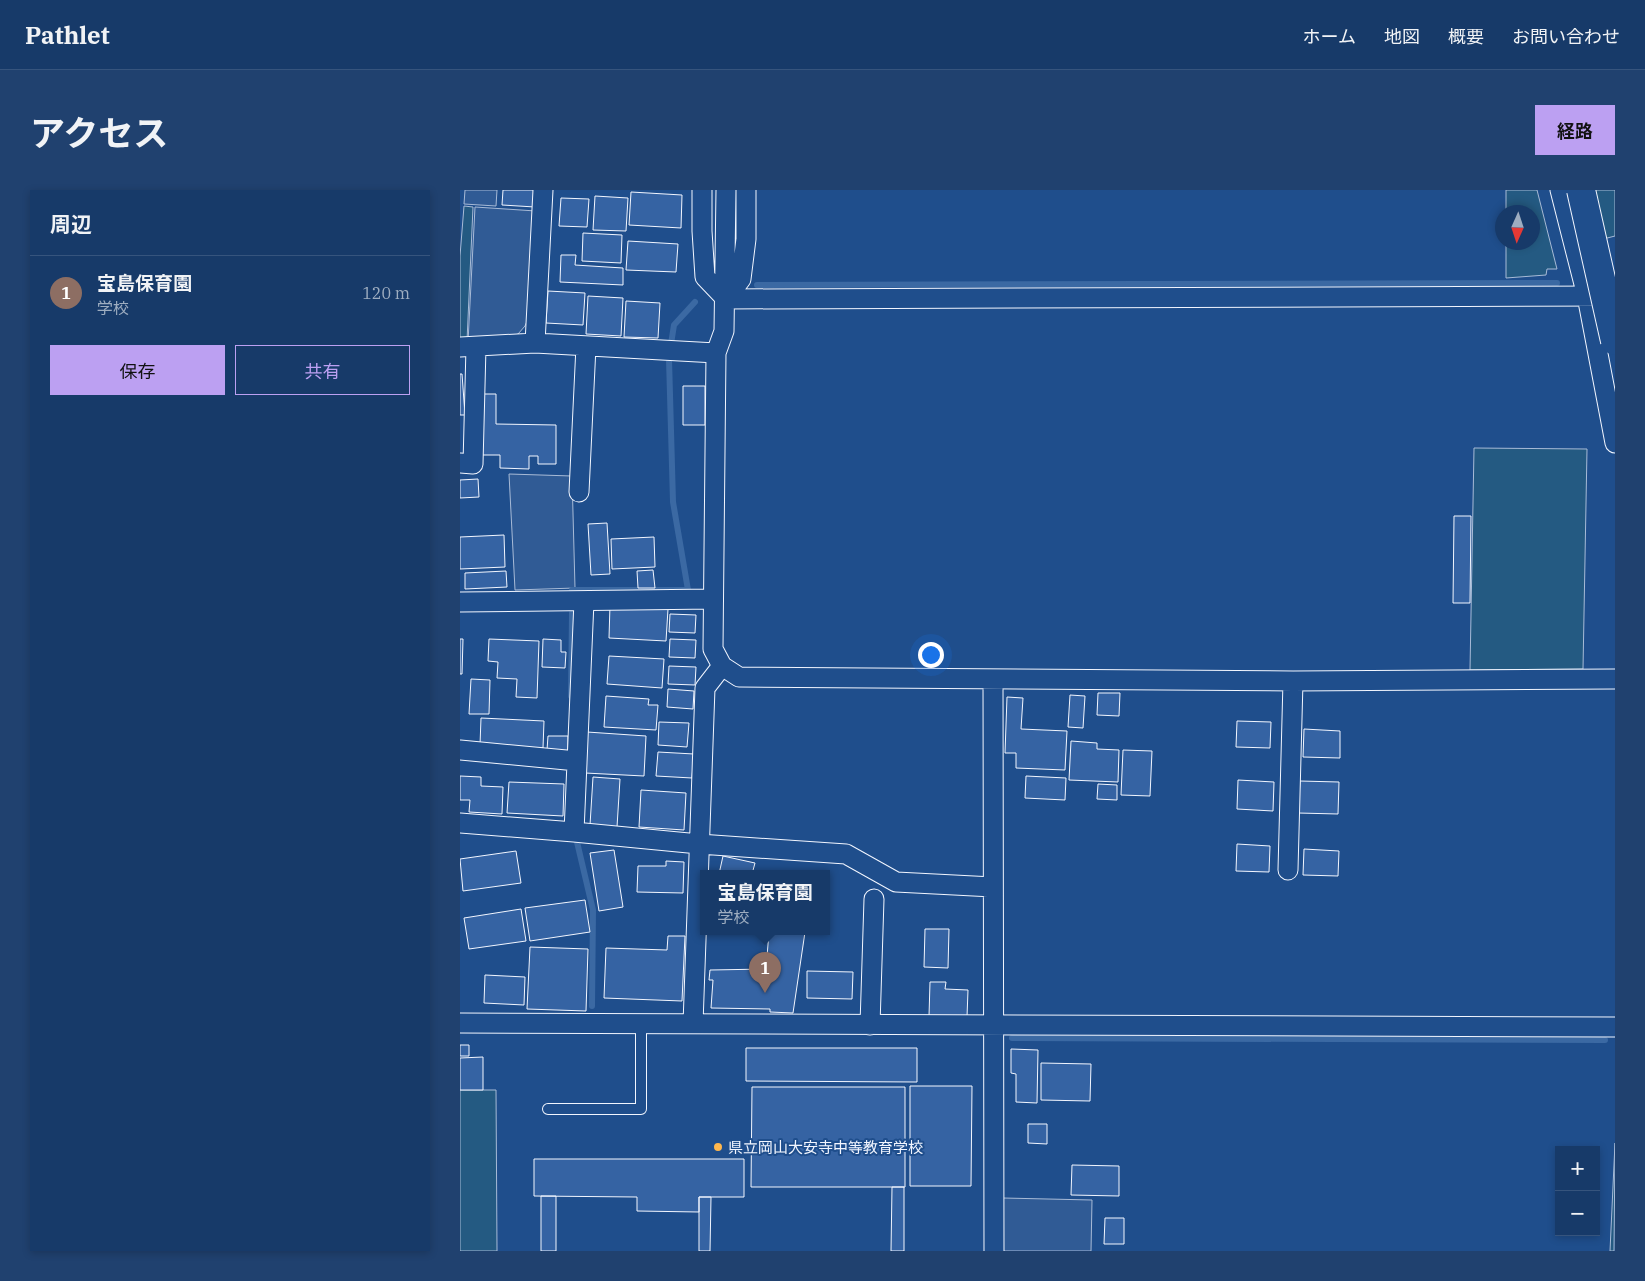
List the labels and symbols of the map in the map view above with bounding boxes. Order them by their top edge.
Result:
north arrow [1495,205,1540,250]
your location [918,642,944,668]
pin: 1 [749,952,781,993]
place label: 県立岡山大安寺中等教育学校 [728,1138,923,1157]
marker: 県立岡山大安寺中等教育学校 [712,1141,724,1153]

